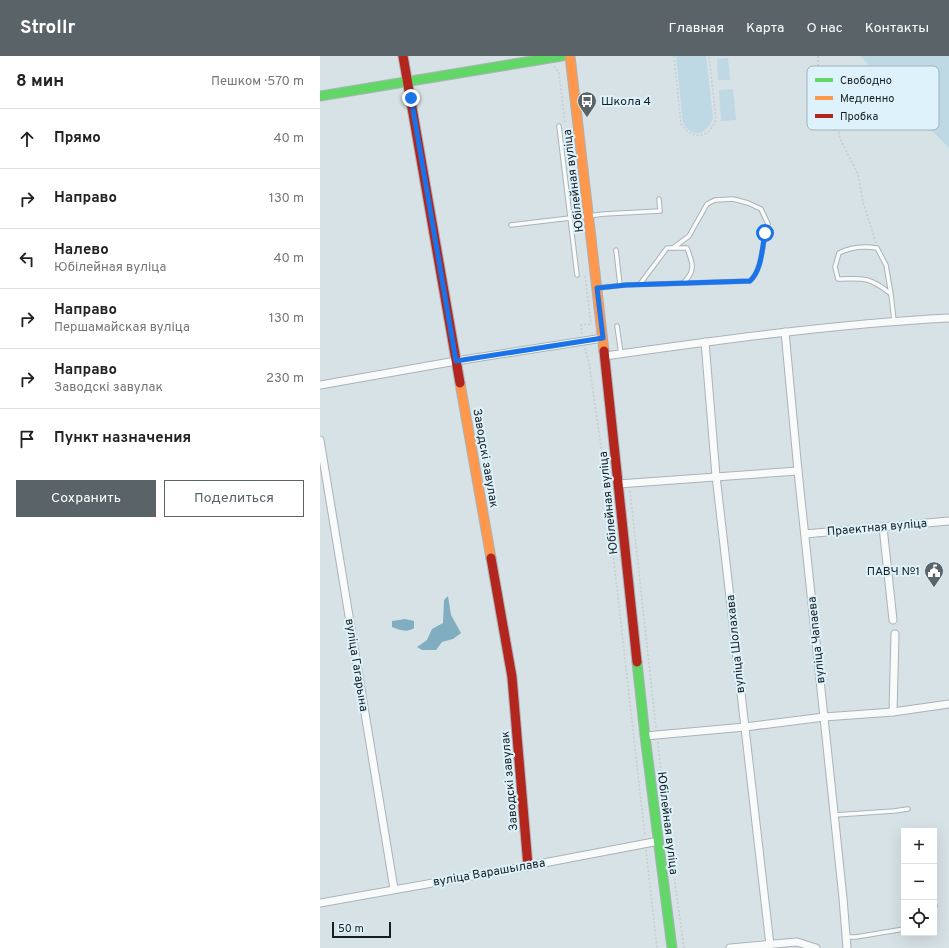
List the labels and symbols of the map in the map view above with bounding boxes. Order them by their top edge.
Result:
legend [807,66,939,130]
text: Свободно [840,74,892,88]
route end [402,89,420,107]
bus stop icon: Школа 4 [576,90,598,118]
text: Медленно [840,92,894,106]
place label: Школа 4 [601,94,651,110]
text: Пробка [840,110,879,124]
street label: Юбілейная вуліца [560,128,588,233]
route start [756,224,774,242]
street label: Заводскі завулак [468,407,502,509]
street label: Юбілейная вуліца [596,451,622,555]
street label: Праектная вуліца [826,516,928,540]
public building icon: ПАВЧ №1 [923,560,945,588]
place label: ПАВЧ №1 [867,564,920,580]
street label: вуліца Шолахава [723,594,749,694]
street label: вуліца Чапаева [804,596,830,684]
street label: вуліца Гагарына [341,618,371,713]
street label: Заводскі завулак [498,730,522,832]
street label: Юбілейная вуліца [653,771,681,876]
street label: вуліца Варашылава [432,855,547,891]
scale bar [332,920,391,939]

